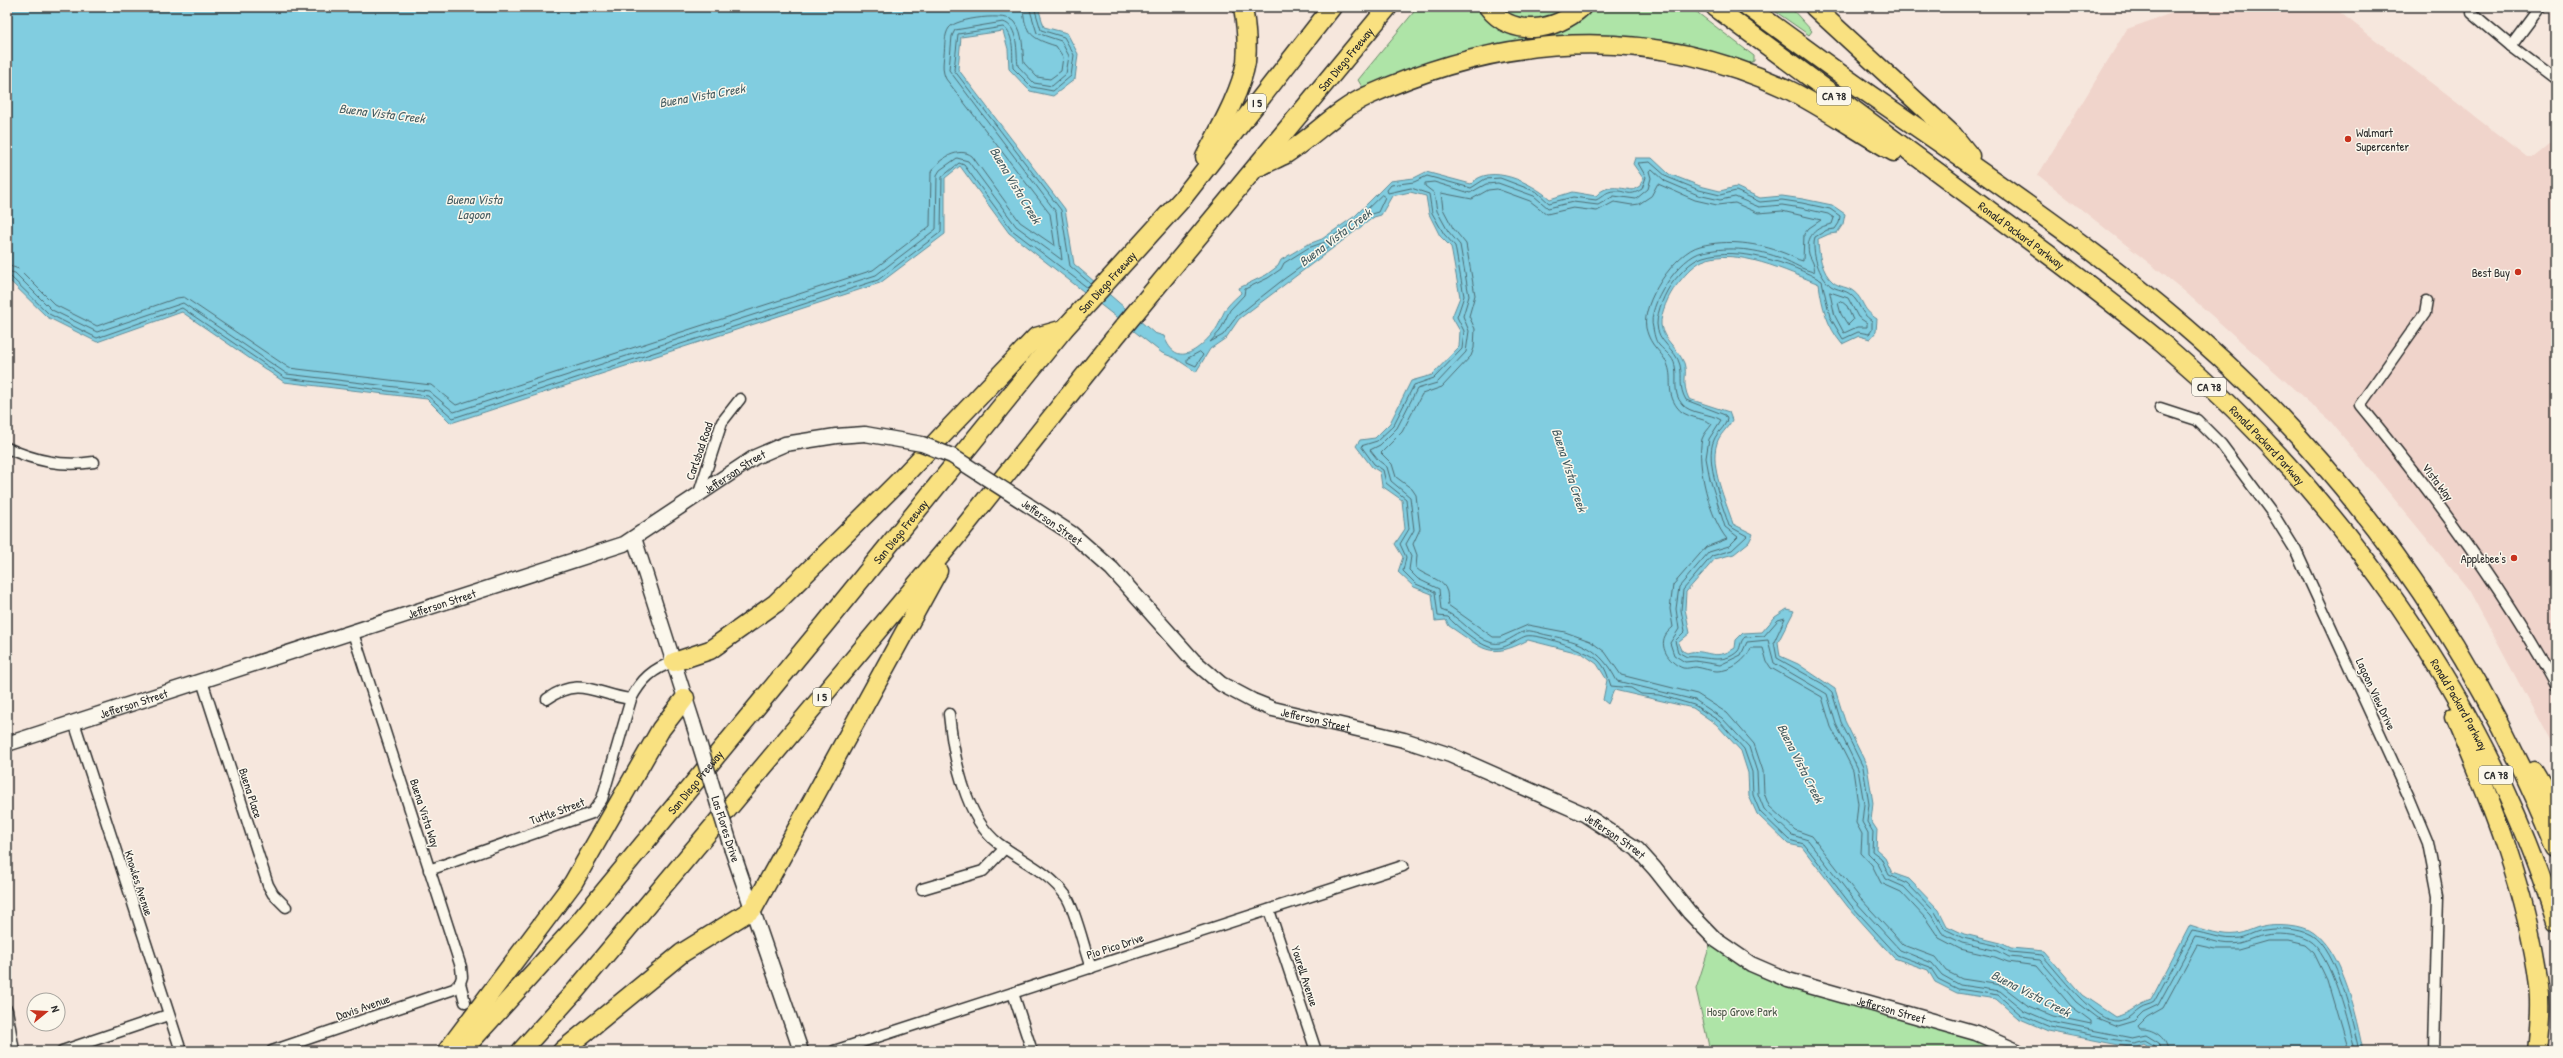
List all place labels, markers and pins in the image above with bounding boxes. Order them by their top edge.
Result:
place label: Walmart Supercenter [2356,124,2410,155]
marker: Walmart Supercenter [2343,134,2353,144]
place label: Best Buy [2472,264,2510,281]
marker: Best Buy [2513,267,2523,277]
place label: Applebee's [2461,550,2506,567]
marker: Applebee's [2509,553,2519,563]

